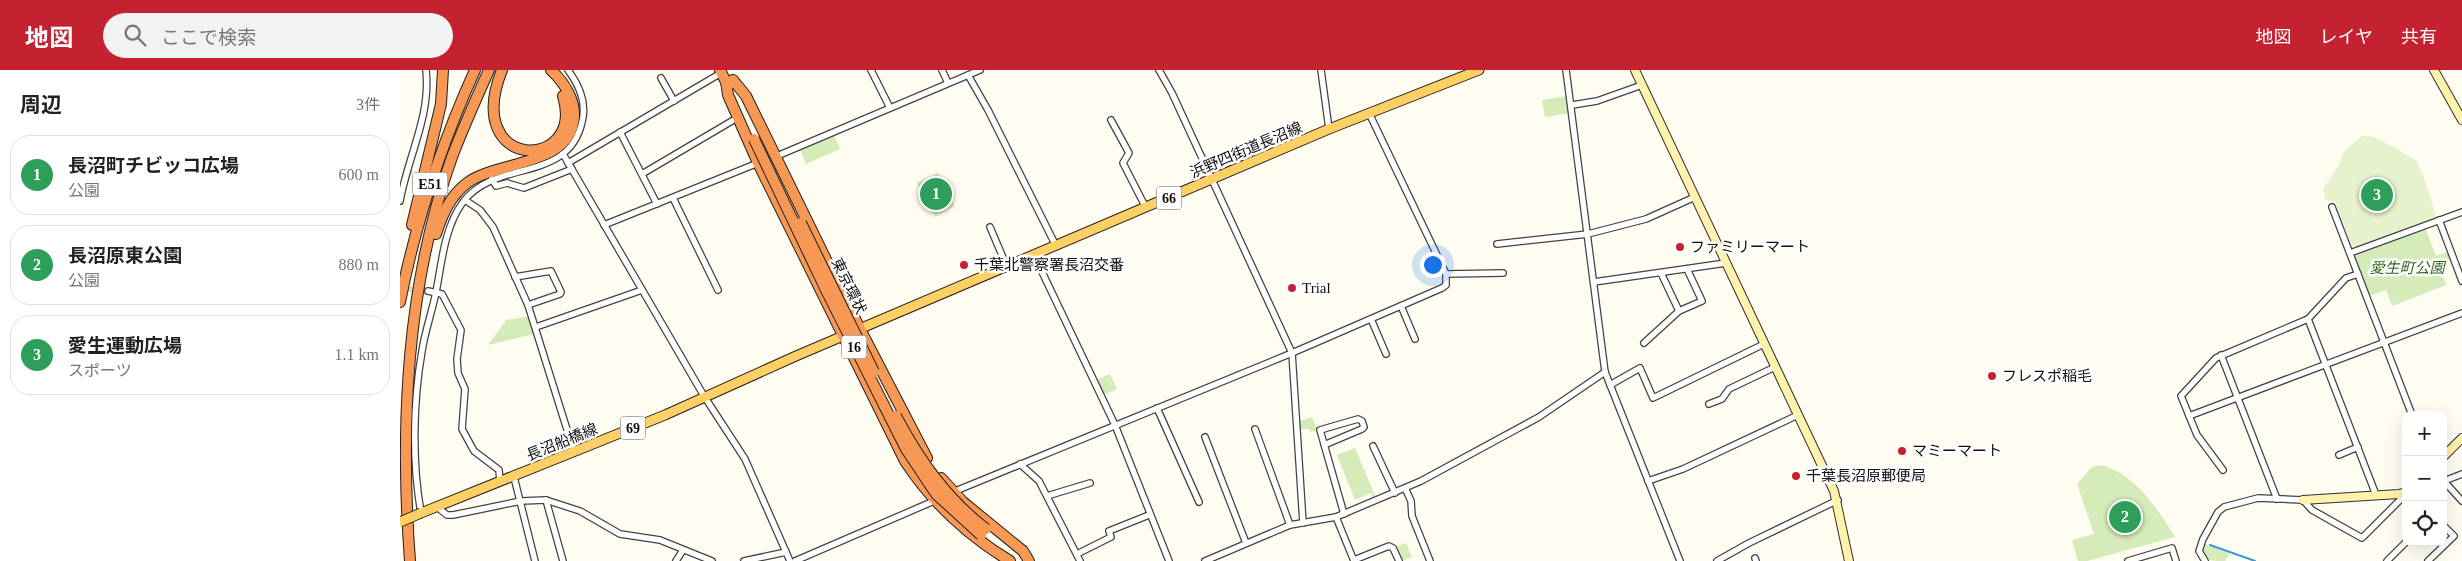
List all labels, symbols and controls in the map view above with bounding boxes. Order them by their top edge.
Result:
search box [103,13,453,58]
icon: search [121,21,149,49]
text: 地図 [25,25,73,51]
text: ここで検索 [161,27,256,48]
text: 地図 [2256,27,2292,47]
text: レイヤ [2320,27,2373,47]
text: 共有 [2401,27,2437,47]
text: 周辺 [20,93,62,117]
text: 3件 [356,96,380,113]
street label: 浜野四街道長沼線 [1188,119,1304,181]
text: 長沼町チビッコ広場 [68,155,239,176]
text: 1 [33,166,41,183]
text: 600 m [339,166,379,183]
road number: E51 [412,172,448,196]
pin: 1 [920,175,952,213]
pin: 3 [2361,176,2393,214]
text: 公園 [68,182,100,199]
road number: 66 [1156,186,1182,210]
place label: ファミリーマート [1690,239,1810,255]
marker: ファミリーマート [1674,241,1686,253]
text: 長沼原東公園 [68,245,182,266]
your location [1420,252,1446,278]
street label: 東京環状 [829,255,870,316]
text: 2 [33,256,41,273]
text: 880 m [339,256,379,273]
place label: 千葉北警察署長沼交番 [974,256,1124,273]
marker: 千葉北警察署長沼交番 [958,259,970,271]
park label: 愛生町公園 [2369,260,2446,276]
text: 公園 [68,272,100,289]
place label: Trial [1302,280,1331,296]
marker: Trial [1286,282,1298,294]
text: 愛生運動広場 [68,335,182,356]
road number: 16 [842,336,866,358]
text: 3 [33,346,41,363]
text: 1.1 km [335,346,379,363]
text: スポーツ [68,362,132,379]
place label: フレスポ稲毛 [2002,368,2092,384]
marker: フレスポ稲毛 [1986,370,1998,382]
map controls [2402,411,2447,546]
button: + [2402,411,2447,456]
road number: 69 [620,416,646,439]
street label: 長沼船橋線 [524,421,600,463]
place label: マミーマート [1912,443,2002,459]
marker: マミーマート [1896,445,1908,457]
button: − [2402,456,2447,501]
place label: 千葉長沼原郵便局 [1806,468,1926,484]
marker: 千葉長沼原郵便局 [1790,470,1802,482]
pin: 2 [2109,498,2141,536]
button: locate [2402,501,2447,546]

